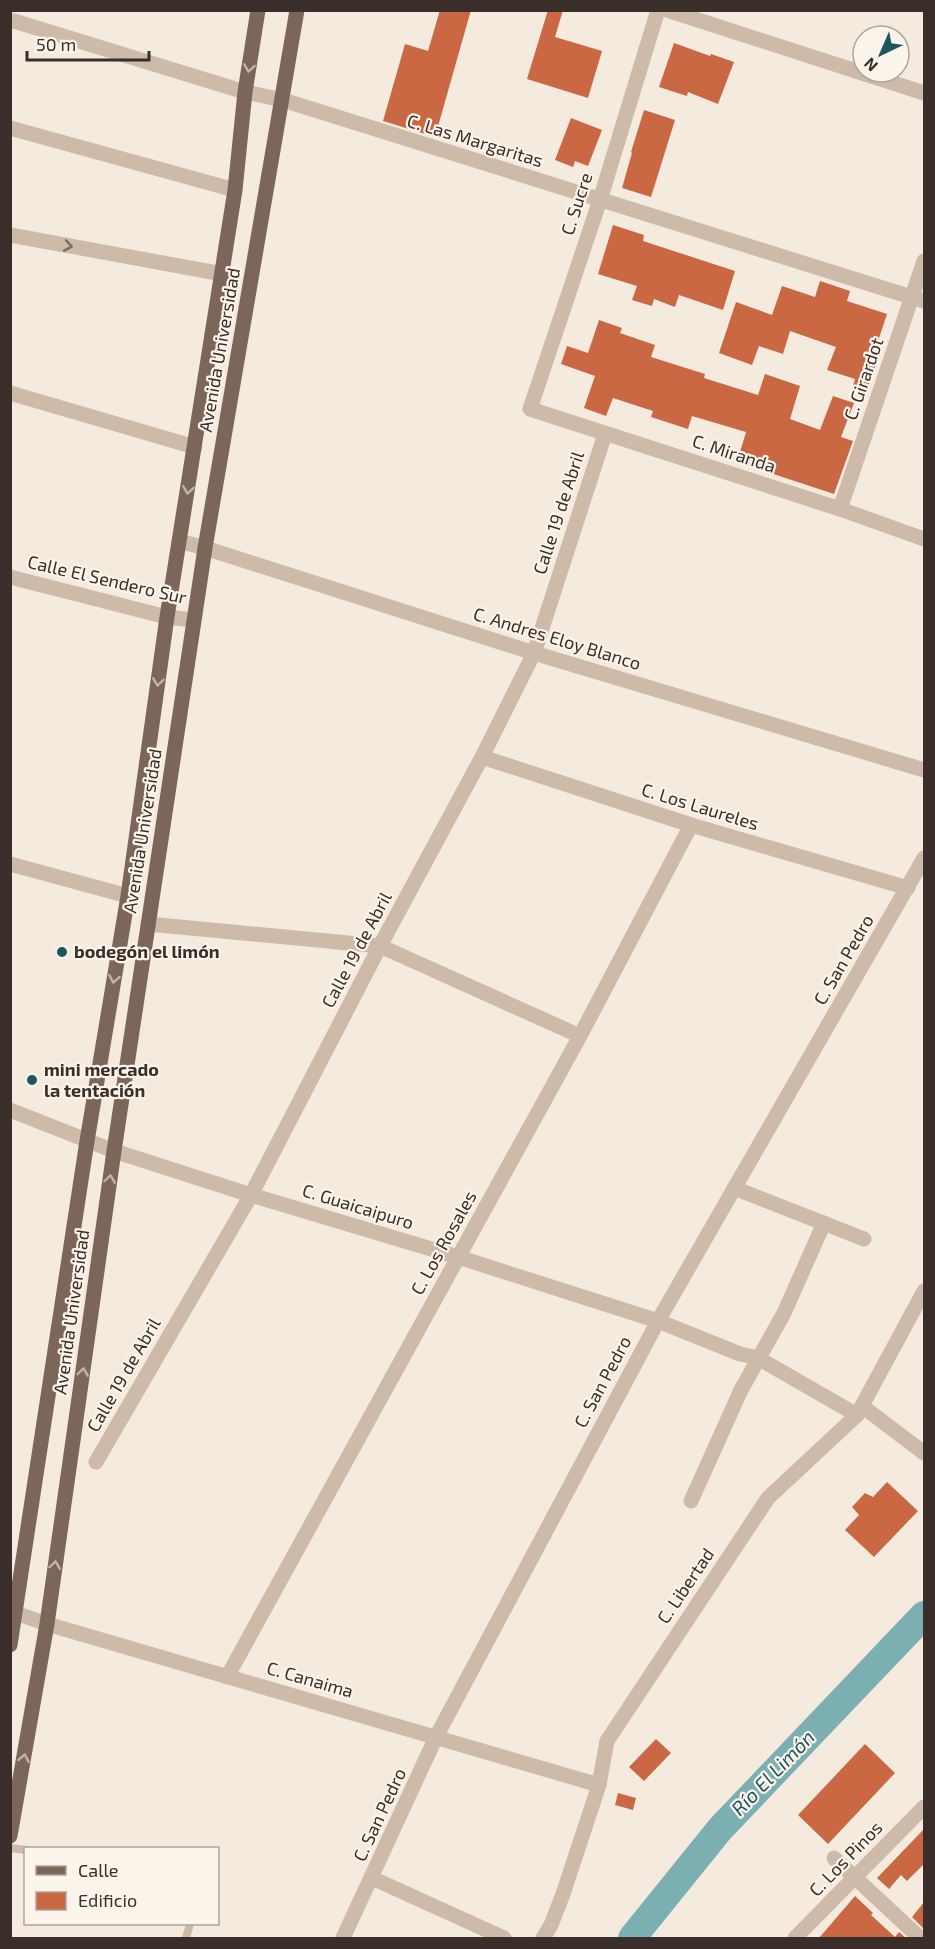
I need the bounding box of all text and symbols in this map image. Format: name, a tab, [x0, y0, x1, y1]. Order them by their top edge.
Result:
scale bar	[27, 24, 148, 62]
north arrow	[851, 24, 911, 84]
text: 50 m	[36, 33, 76, 55]
text: N	[859, 54, 881, 76]
one-way arrow	[243, 63, 256, 73]
street label: C. Las Margaritas	[405, 109, 546, 171]
street label: C. Sucre	[556, 170, 596, 238]
one-way arrow	[63, 239, 73, 252]
street label: Avenida Universidad	[194, 266, 244, 434]
street label: C. Girardot	[839, 334, 887, 423]
street label: C. Miranda	[690, 429, 779, 477]
street label: Calle 19 de Abril	[528, 448, 588, 577]
one-way arrow	[182, 485, 194, 494]
street label: Calle El Sendero Sur	[26, 550, 189, 608]
street label: C. Andres Eloy Blanco	[471, 602, 644, 674]
one-way arrow	[152, 678, 164, 687]
street label: Avenida Universidad	[118, 747, 166, 915]
street label: C. Los Laureles	[639, 778, 761, 834]
street label: Calle 19 de Abril	[316, 887, 396, 1011]
street label: C. San Pedro	[808, 910, 878, 1009]
place label: bodegón el limón	[74, 940, 220, 962]
marker: bodegón el limón	[55, 945, 69, 959]
one-way arrow	[109, 975, 121, 984]
place label: mini mercado la tentación	[44, 1058, 159, 1101]
marker: mini mercado la tentación	[25, 1073, 39, 1087]
one-way arrow	[104, 1175, 116, 1184]
street label: C. Guaicaipuro	[300, 1179, 417, 1233]
street label: C. Los Rosales	[406, 1187, 481, 1298]
street label: Avenida Universidad	[49, 1228, 93, 1396]
street label: Calle 19 de Abril	[82, 1313, 165, 1435]
street label: C. San Pedro	[569, 1332, 635, 1431]
one-way arrow	[76, 1368, 88, 1377]
street label: C. Libertad	[652, 1544, 718, 1627]
one-way arrow	[48, 1561, 60, 1570]
street label: C. Canaima	[264, 1656, 356, 1702]
water label: Río El Limón	[726, 1725, 819, 1820]
one-way arrow	[17, 1753, 30, 1763]
street label: C. San Pedro	[348, 1764, 410, 1865]
street label: C. Los Pinos	[804, 1816, 887, 1900]
legend	[24, 1847, 219, 1925]
text: Calle	[78, 1859, 119, 1881]
text: Edificio	[78, 1889, 137, 1911]

